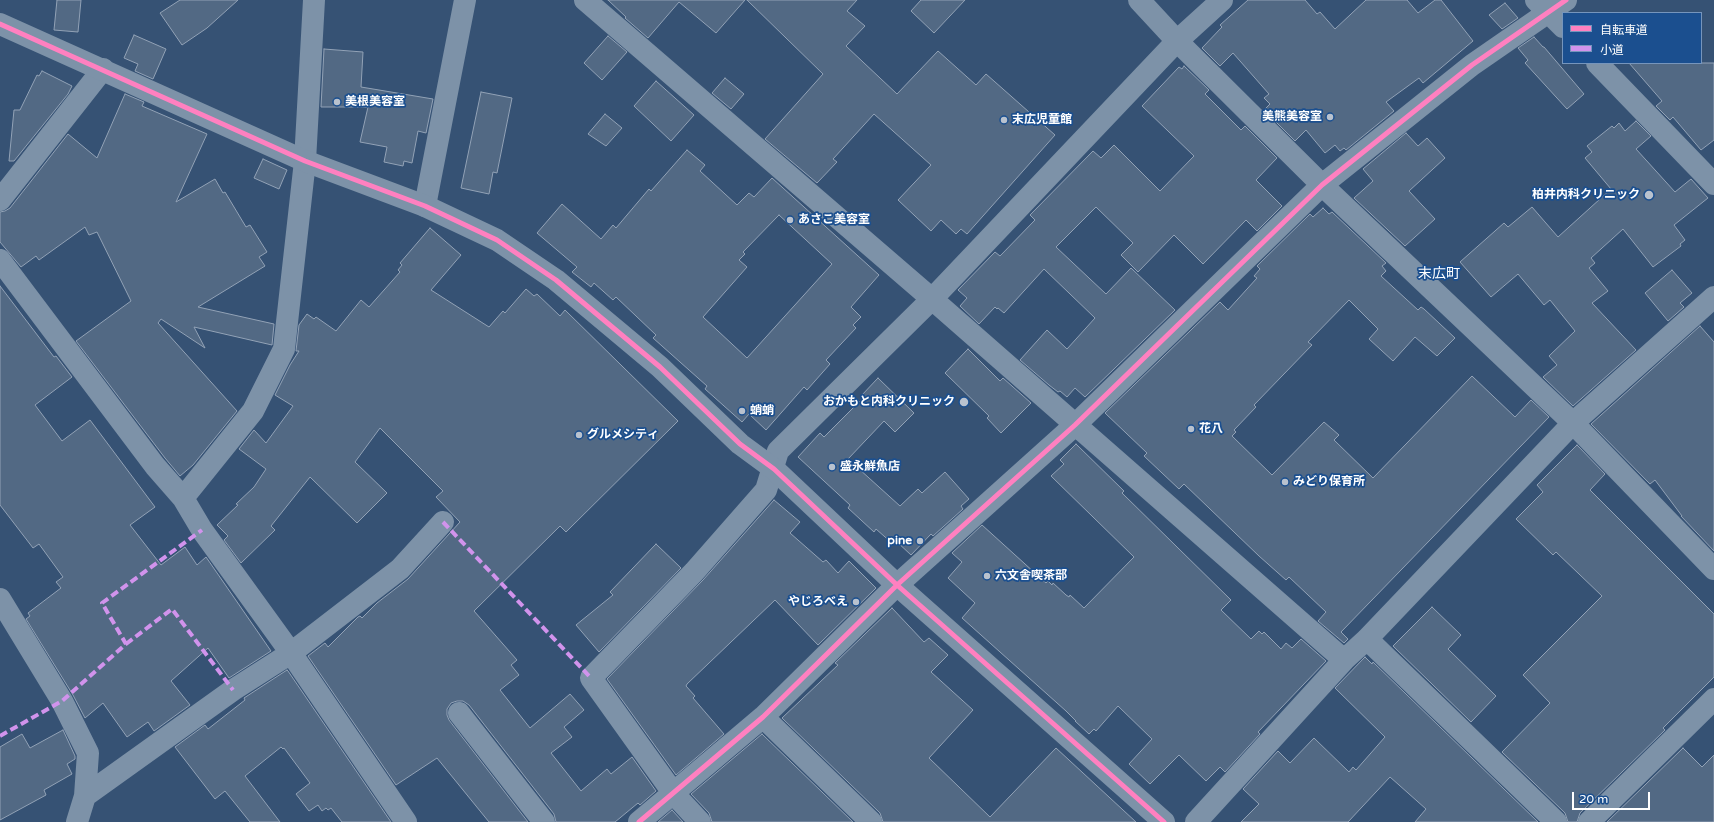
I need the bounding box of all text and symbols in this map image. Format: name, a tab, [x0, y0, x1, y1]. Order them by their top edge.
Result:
legend	[1562, 12, 1702, 64]
text: 自転車道	[1600, 23, 1648, 37]
text: 小道	[1600, 43, 1624, 57]
place label: 美根美容室	[345, 95, 405, 109]
marker: 美根美容室	[332, 97, 342, 107]
place label: 美熊美容室	[1262, 110, 1322, 124]
marker: 美熊美容室	[1325, 112, 1335, 122]
place label: 末広児童館	[1012, 113, 1072, 127]
marker: 末広児童館	[999, 115, 1009, 125]
place label: 柏井内科クリニック	[1532, 188, 1640, 202]
marker: 柏井内科クリニック	[1643, 189, 1655, 201]
place label: あさこ美容室	[798, 213, 870, 227]
marker: あさこ美容室	[785, 215, 795, 225]
district label: 末広町	[1418, 266, 1460, 282]
place label: おかもと内科クリニック	[823, 395, 955, 409]
marker: おかもと内科クリニック	[958, 396, 970, 408]
place label: 蛸蛸	[750, 404, 774, 418]
marker: 蛸蛸	[737, 406, 747, 416]
place label: 花八	[1199, 422, 1223, 436]
marker: 花八	[1186, 424, 1196, 434]
place label: グルメシティ	[587, 428, 659, 442]
marker: グルメシティ	[574, 430, 584, 440]
place label: 盛永鮮魚店	[840, 460, 900, 474]
marker: 盛永鮮魚店	[827, 462, 837, 472]
place label: みどり保育所	[1293, 475, 1365, 489]
marker: みどり保育所	[1280, 477, 1290, 487]
place label: pine	[887, 534, 912, 548]
marker: pine	[915, 536, 925, 546]
place label: 六文舎喫茶部	[995, 569, 1067, 583]
marker: 六文舎喫茶部	[982, 571, 992, 581]
place label: やじろべえ	[788, 595, 848, 609]
marker: やじろべえ	[851, 597, 861, 607]
scale bar	[1574, 784, 1652, 810]
text: 20 m	[1579, 792, 1608, 806]

